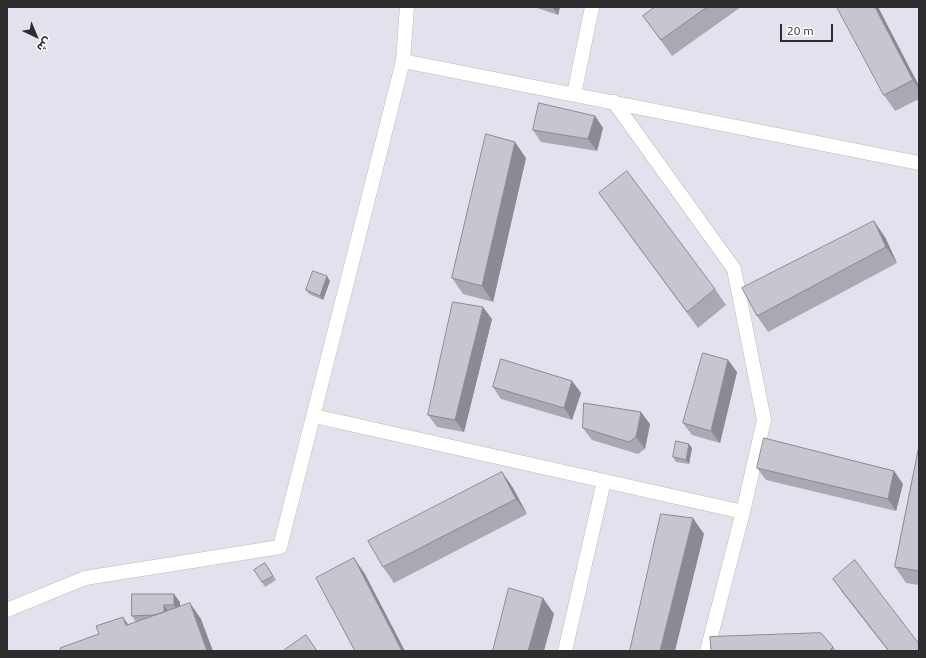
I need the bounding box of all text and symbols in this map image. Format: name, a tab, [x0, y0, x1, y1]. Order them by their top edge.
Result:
north arrow	[16, 16, 56, 56]
scale bar	[782, 16, 835, 42]
text: 20 m	[787, 24, 814, 37]
text: ش	[35, 35, 54, 54]

